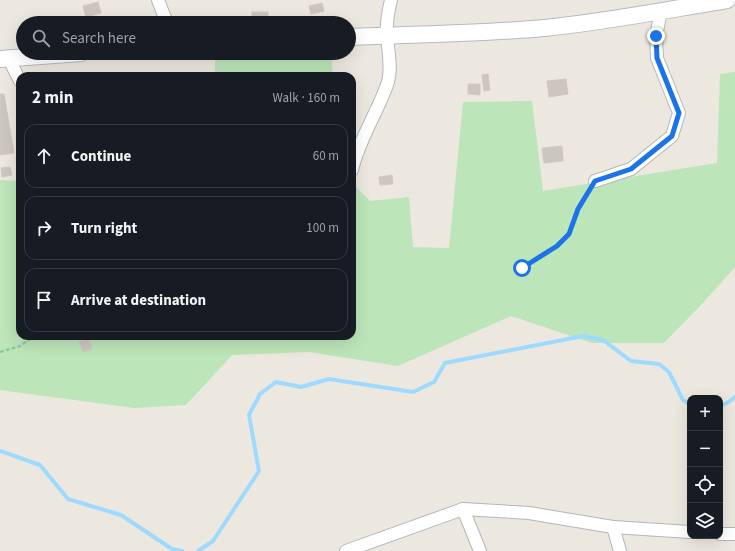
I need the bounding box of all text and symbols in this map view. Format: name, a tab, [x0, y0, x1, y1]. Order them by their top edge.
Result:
search box	[16, 16, 356, 60]
icon: search	[30, 27, 52, 49]
route end	[647, 27, 665, 45]
text: Search here	[62, 28, 136, 49]
text: 2 min	[32, 86, 73, 110]
text: Walk · 160 m	[272, 89, 340, 107]
icon: ahead	[33, 145, 55, 167]
text: Continue	[71, 146, 131, 167]
text: 60 m	[313, 147, 339, 165]
icon: right	[33, 217, 55, 239]
text: Turn right	[71, 218, 137, 239]
text: 100 m	[306, 219, 339, 237]
route start	[513, 259, 531, 277]
icon: arrive	[33, 289, 55, 311]
text: Arrive at destination	[71, 290, 206, 311]
map controls	[687, 395, 723, 539]
button: +	[687, 395, 723, 431]
button: −	[687, 431, 723, 467]
button: locate	[687, 467, 723, 503]
button: layers	[687, 503, 723, 539]

